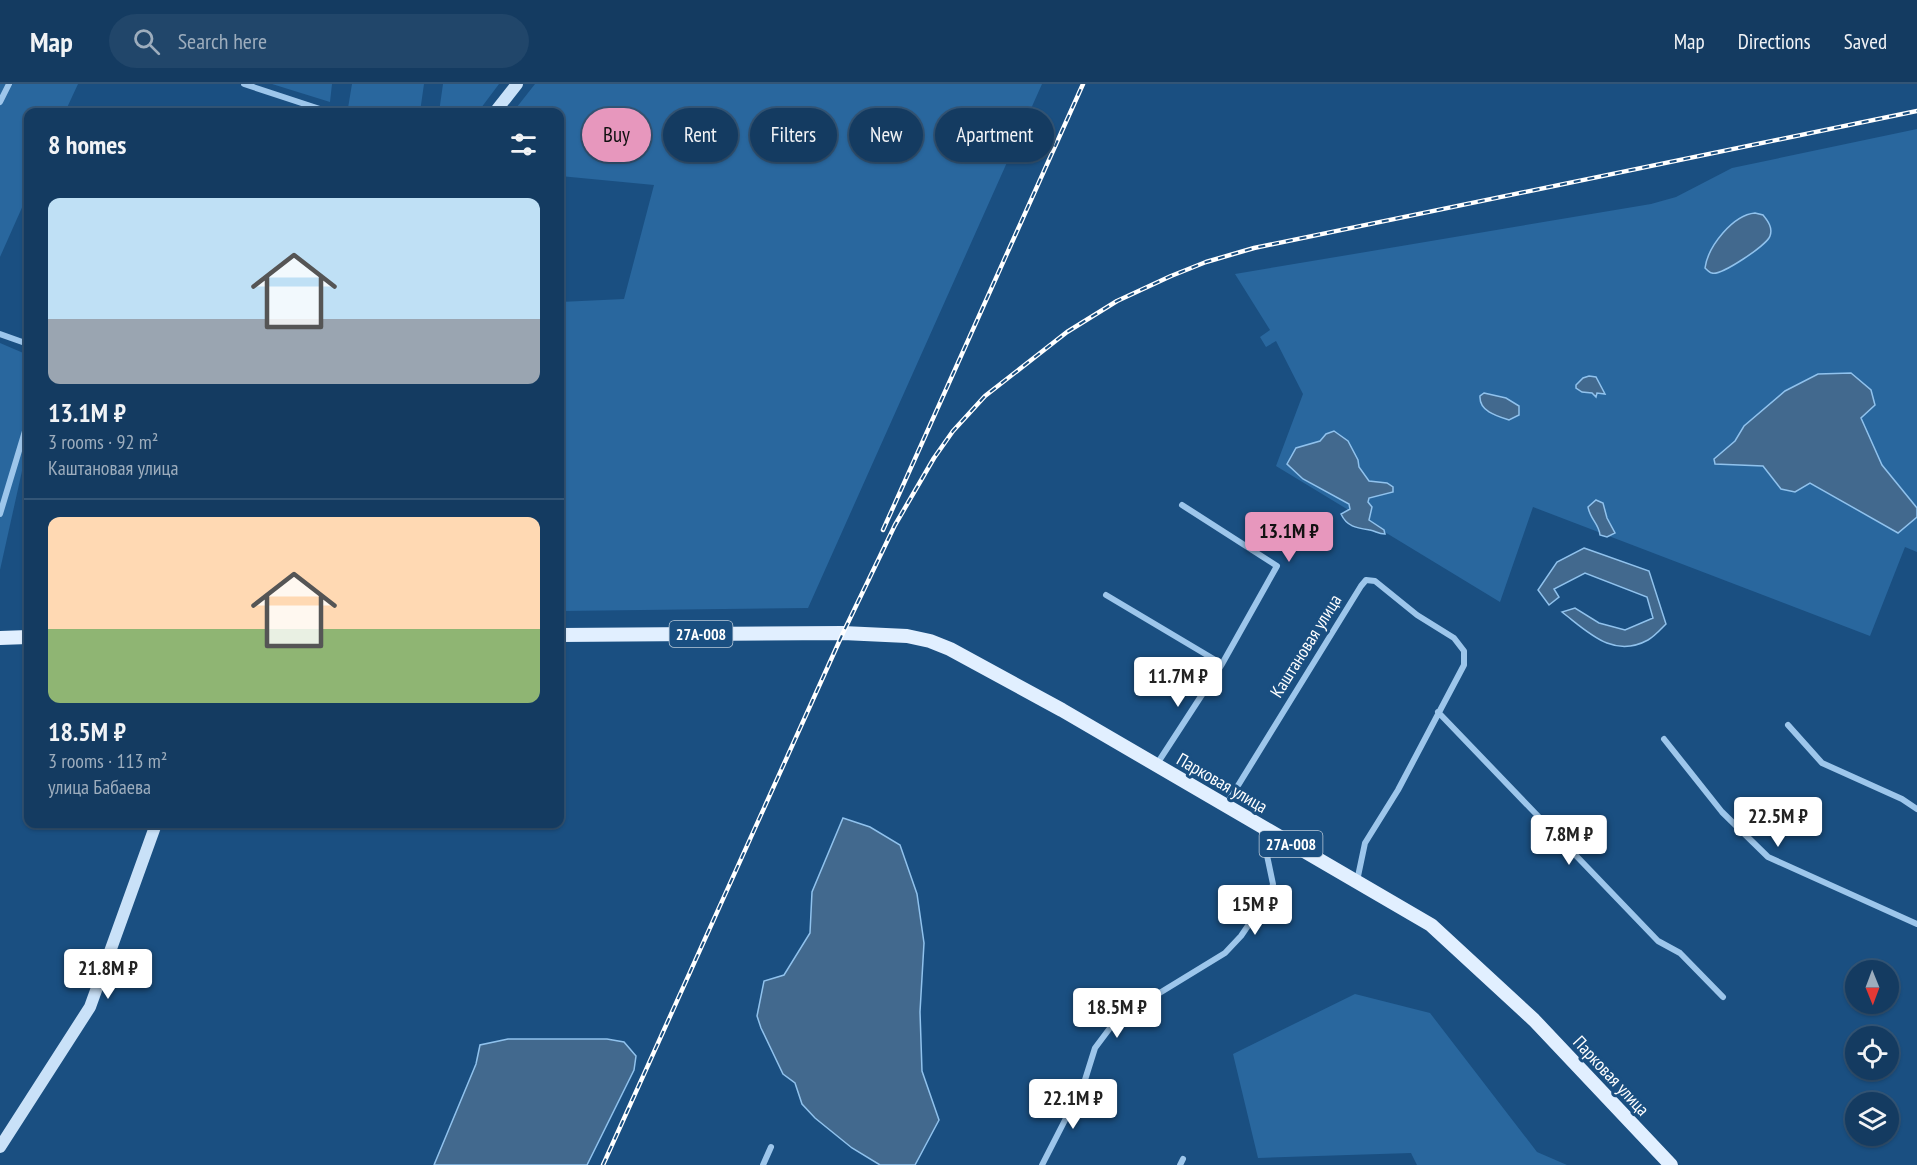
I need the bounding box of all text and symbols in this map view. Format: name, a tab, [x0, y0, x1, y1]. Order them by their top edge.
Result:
search box	[109, 14, 529, 68]
text: Map	[30, 23, 73, 60]
icon: search	[130, 25, 163, 58]
text: Search here	[178, 27, 267, 55]
text: Map	[1674, 28, 1705, 55]
text: Directions	[1738, 28, 1811, 55]
text: Saved	[1844, 28, 1887, 55]
chip: Buy	[582, 108, 651, 162]
chip: Rent	[663, 108, 738, 162]
chip: Filters	[750, 108, 837, 162]
chip: New	[849, 108, 923, 162]
chip: Apartment	[935, 108, 1054, 162]
text: 8 homes	[48, 128, 126, 161]
icon: filters	[507, 128, 540, 161]
icon: home	[240, 237, 348, 345]
text: 13.1M ₽	[48, 396, 126, 429]
text: 3 rooms · 92 m²	[48, 429, 158, 455]
text: Каштановая улица	[48, 455, 178, 481]
pin: 13.1M ₽	[1234, 512, 1344, 563]
text: 13.1M ₽	[1259, 518, 1319, 544]
icon: home	[240, 556, 348, 664]
street label: Каштановая улица	[1265, 590, 1346, 702]
road number: 27А-008	[670, 621, 732, 647]
pin: 11.7M ₽	[1123, 657, 1233, 708]
text: 11.7M ₽	[1148, 663, 1208, 689]
text: 18.5M ₽	[48, 715, 126, 748]
street label: Парковая улица	[1173, 747, 1272, 818]
text: 3 rooms · 113 m²	[48, 748, 167, 774]
text: улица Бабаева	[48, 774, 151, 800]
pin: 22.5M ₽	[1723, 797, 1833, 848]
text: 22.5M ₽	[1748, 803, 1808, 829]
pin: 7.8M ₽	[1520, 815, 1618, 866]
text: 7.8M ₽	[1545, 821, 1593, 847]
road number: 27А-008	[1260, 831, 1322, 857]
pin: 15M ₽	[1213, 885, 1297, 936]
text: 15M ₽	[1232, 891, 1278, 917]
pin: 21.8M ₽	[53, 949, 163, 1000]
text: 21.8M ₽	[78, 955, 138, 981]
north arrow	[1845, 960, 1899, 1014]
map controls	[1845, 960, 1899, 1146]
pin: 18.5M ₽	[1062, 988, 1172, 1039]
text: 18.5M ₽	[1087, 994, 1147, 1020]
button: locate	[1845, 1026, 1899, 1080]
street label: Парковая улица	[1568, 1031, 1654, 1120]
pin: 22.1M ₽	[1018, 1079, 1128, 1130]
text: 22.1M ₽	[1043, 1085, 1103, 1111]
button: layers	[1845, 1092, 1899, 1146]

